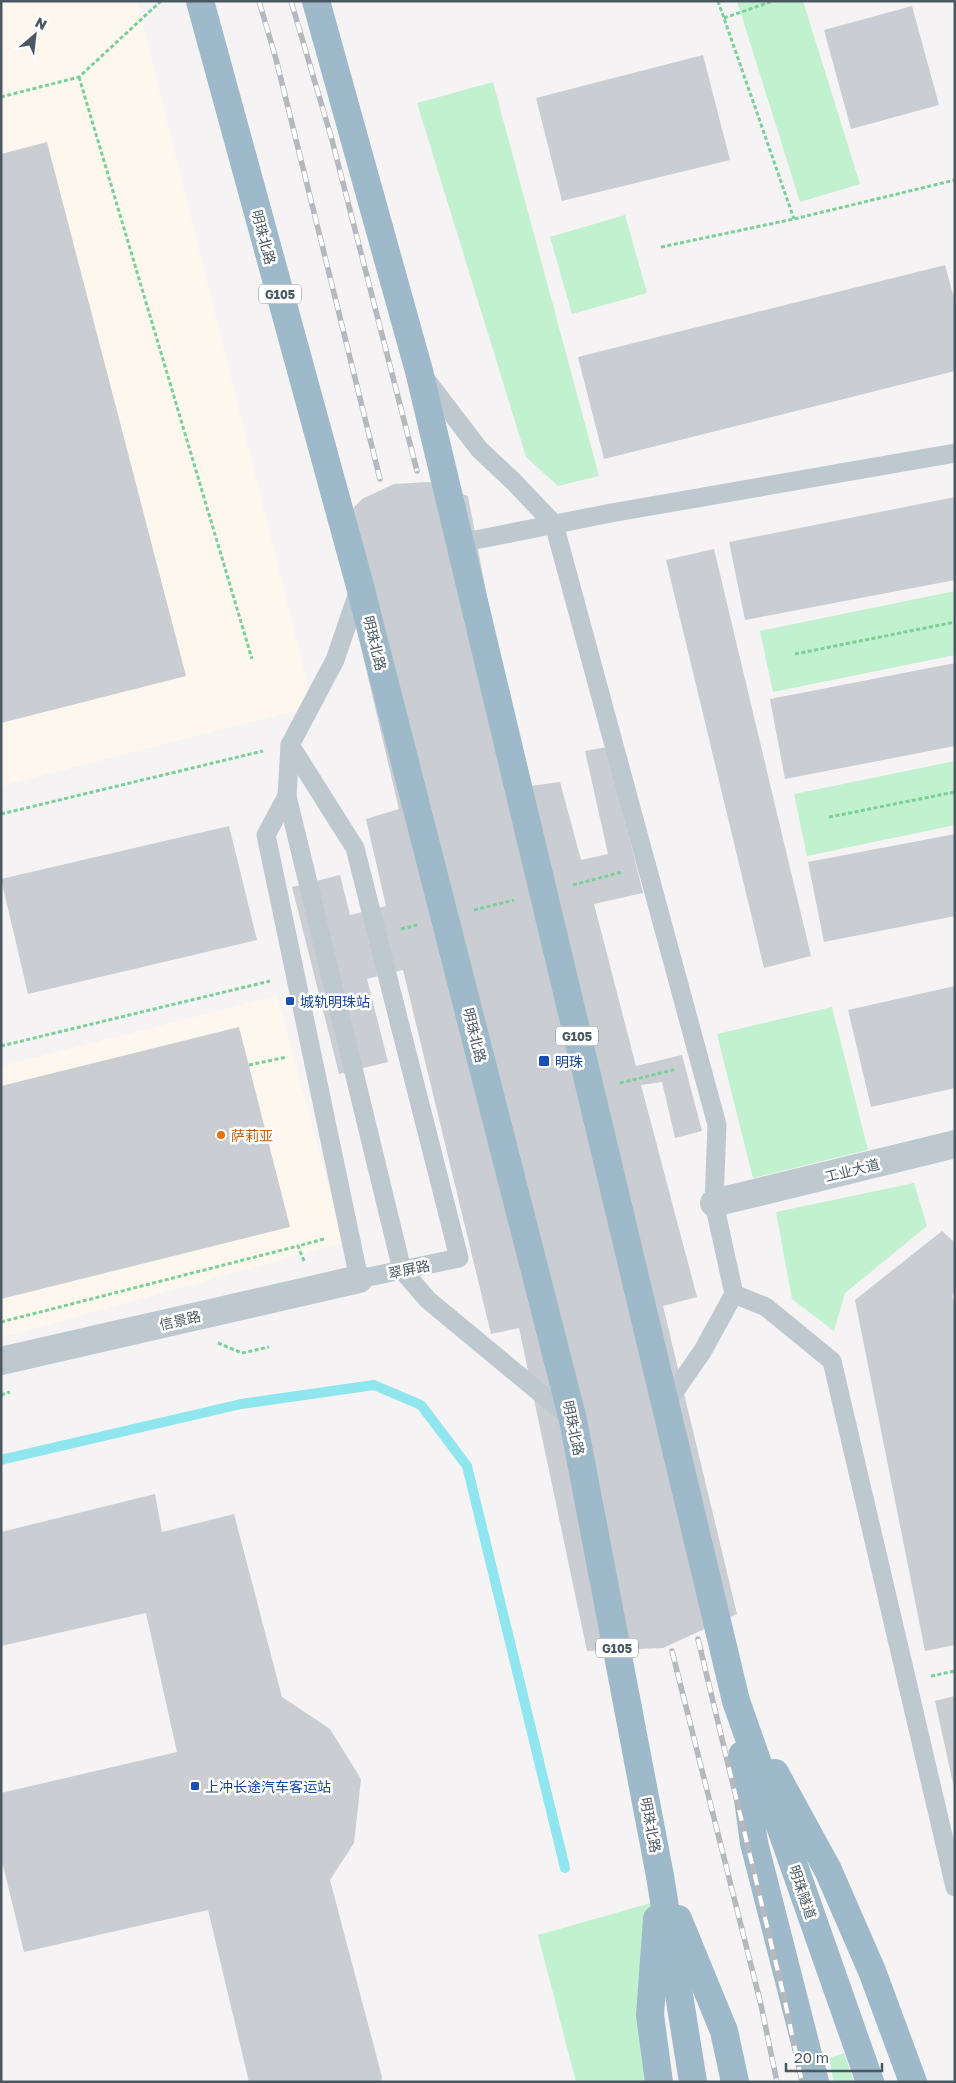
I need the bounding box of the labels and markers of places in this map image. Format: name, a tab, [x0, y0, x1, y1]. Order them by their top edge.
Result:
place label: 城轨明珠站	[300, 993, 370, 1010]
marker: 城轨明珠站	[284, 995, 296, 1007]
place label: 明珠	[555, 1053, 583, 1070]
marker: 明珠	[537, 1054, 551, 1068]
place label: 萨莉亚	[231, 1127, 273, 1144]
marker: 萨莉亚	[215, 1129, 227, 1141]
place label: 上冲长途汽车客运站	[205, 1778, 331, 1795]
marker: 上冲长途汽车客运站	[189, 1780, 201, 1792]

